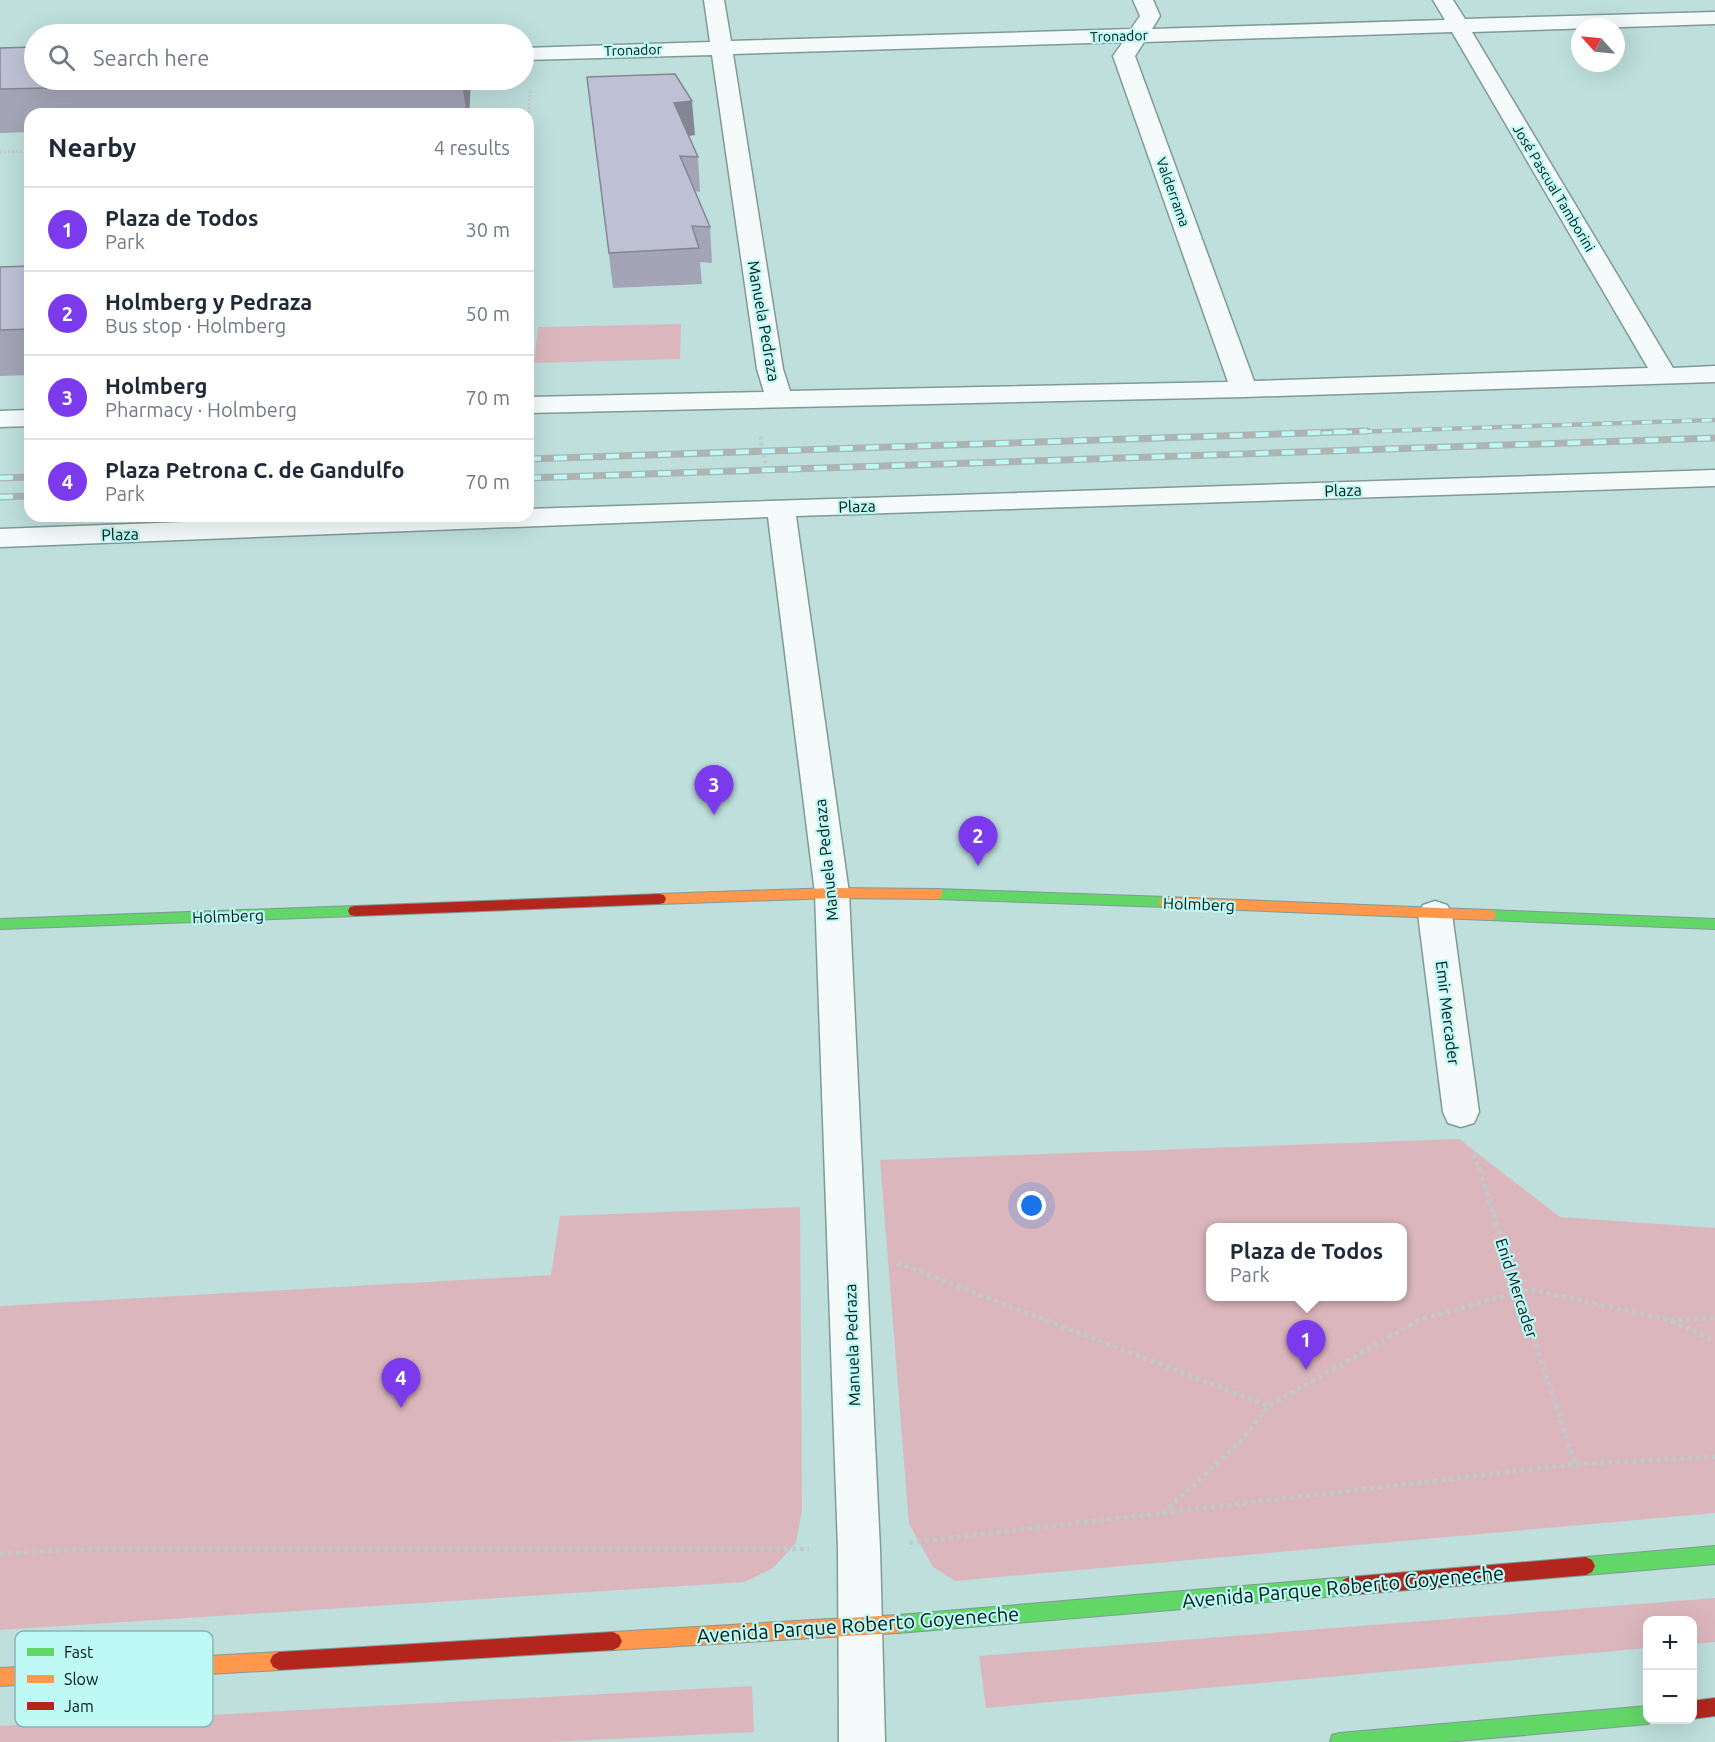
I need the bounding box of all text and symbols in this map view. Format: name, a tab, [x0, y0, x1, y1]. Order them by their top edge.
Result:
north arrow	[1571, 18, 1625, 72]
search box	[24, 24, 534, 90]
street label: Tronador	[1090, 27, 1149, 45]
icon: search	[45, 41, 78, 74]
street label: Tronador	[604, 41, 663, 59]
text: Search here	[93, 45, 209, 70]
street label: José Pascual Tamborini	[1510, 122, 1598, 254]
text: Nearby	[48, 133, 136, 162]
text: 4 results	[434, 136, 510, 159]
street label: Valderrama	[1153, 155, 1193, 229]
text: Plaza de Todos	[105, 205, 258, 230]
text: 1	[62, 218, 73, 241]
text: 30 m	[466, 218, 510, 241]
text: Park	[105, 230, 145, 253]
street label: Manuela Pedraza	[744, 259, 784, 383]
text: Holmberg y Pedraza	[105, 289, 312, 314]
text: 2	[62, 302, 73, 325]
text: 50 m	[466, 302, 510, 325]
text: Bus stop · Holmberg	[105, 314, 286, 337]
text: Holmberg	[105, 373, 208, 398]
text: 3	[62, 386, 73, 409]
text: 70 m	[466, 386, 510, 409]
text: Pharmacy · Holmberg	[105, 398, 297, 421]
text: Plaza Petrona C. de Gandulfo	[105, 457, 405, 482]
text: 4	[62, 470, 73, 493]
text: 70 m	[466, 470, 510, 493]
street label: Plaza	[1324, 480, 1362, 500]
text: Park	[105, 482, 145, 505]
street label: Plaza	[838, 496, 876, 516]
street label: Plaza	[101, 524, 139, 544]
pin: 3	[694, 766, 734, 815]
street label: Manuela Pedraza	[811, 798, 841, 922]
pin: 2	[958, 816, 998, 866]
street label: Holmberg	[1163, 894, 1235, 914]
street label: Holmberg	[192, 906, 264, 926]
street label: Emir Mercader	[1433, 960, 1463, 1066]
your location	[1017, 1191, 1046, 1220]
popup	[1206, 1223, 1407, 1301]
street label: Enid Mercader	[1492, 1236, 1542, 1340]
text: Plaza de Todos	[1230, 1238, 1383, 1263]
text: Park	[1230, 1263, 1270, 1286]
street label: Manuela Pedraza	[841, 1283, 863, 1407]
pin: 1	[1286, 1320, 1326, 1370]
pin: 4	[382, 1358, 420, 1408]
street label: Avenida Parque Roberto Goyeneche	[1181, 1561, 1505, 1612]
street label: Avenida Parque Roberto Goyeneche	[696, 1602, 1020, 1647]
map controls	[1643, 1616, 1697, 1724]
button: +	[1643, 1616, 1697, 1670]
legend	[15, 1631, 213, 1727]
text: Fast	[64, 1643, 94, 1661]
text: Slow	[64, 1670, 99, 1688]
button: −	[1643, 1670, 1697, 1724]
text: Jam	[64, 1697, 94, 1715]

